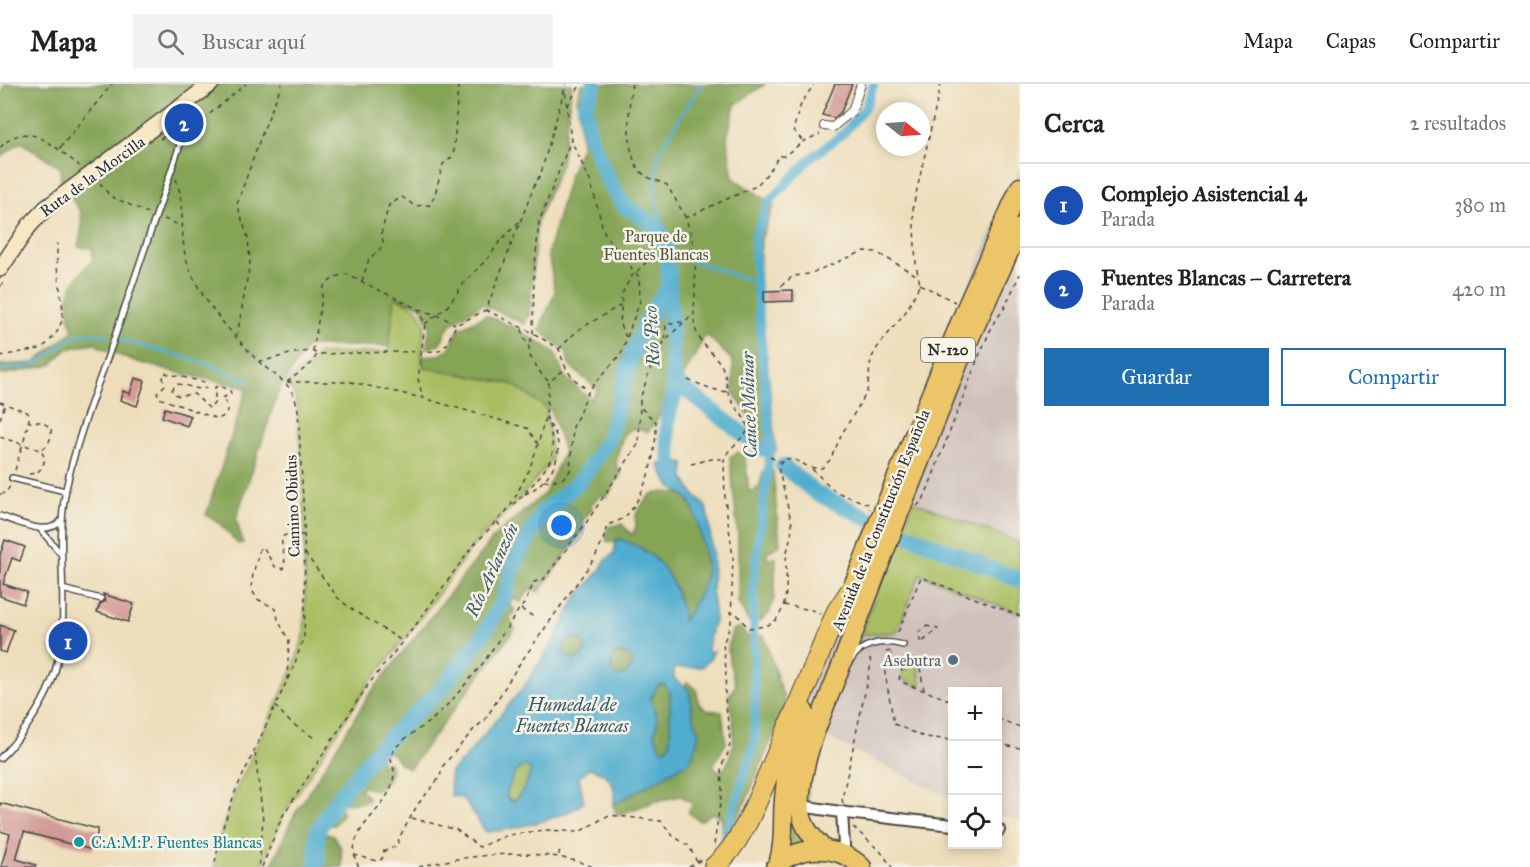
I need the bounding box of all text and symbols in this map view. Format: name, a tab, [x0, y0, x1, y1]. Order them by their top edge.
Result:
search box	[133, 14, 553, 68]
text: Mapa	[30, 24, 97, 59]
icon: search	[154, 25, 187, 58]
text: Buscar aquí	[202, 28, 305, 55]
text: Mapa	[1243, 28, 1293, 54]
text: Capas	[1326, 28, 1376, 54]
text: Compartir	[1409, 28, 1500, 54]
pin: 2	[164, 100, 204, 146]
north arrow	[876, 102, 930, 156]
text: Cerca	[1044, 107, 1104, 139]
text: 2 resultados	[1410, 111, 1506, 135]
street label: Ruta de la Morcilla	[36, 132, 149, 221]
text: Complejo Asistencial 4	[1101, 180, 1306, 207]
text: 1	[1060, 193, 1067, 217]
text: 380 m	[1455, 193, 1506, 217]
text: Parada	[1101, 207, 1155, 231]
park label: Parque de Fuentes Blancas	[603, 227, 709, 264]
text: Fuentes Blancas – Carretera	[1101, 264, 1351, 291]
text: 2	[1059, 277, 1068, 301]
text: 420 m	[1452, 277, 1506, 301]
text: Parada	[1101, 291, 1155, 315]
water label: Río Pico	[639, 305, 665, 368]
road number: N-120	[921, 338, 975, 362]
button: Guardar	[1044, 348, 1269, 406]
button: Compartir	[1281, 348, 1506, 406]
water label: Cauce Molinar	[736, 350, 762, 459]
street label: Avenida de la Constitución Española	[827, 406, 934, 635]
street label: Camino Obidus	[281, 454, 304, 558]
your location	[547, 511, 576, 540]
water label: Río Arlanzón	[460, 519, 523, 621]
pin: 1	[48, 618, 88, 664]
place label: Asebutra	[882, 651, 941, 670]
marker: Asebutra	[946, 653, 960, 667]
map controls	[948, 687, 1002, 849]
button: +	[948, 687, 1002, 741]
water label: Humedal de Fuentes Blancas	[514, 694, 629, 737]
button: −	[948, 741, 1002, 795]
button: locate	[948, 795, 1002, 849]
place label: C:A:M:P. Fuentes Blancas	[91, 833, 262, 852]
marker: C:A:M:P. Fuentes Blancas	[72, 835, 86, 849]

